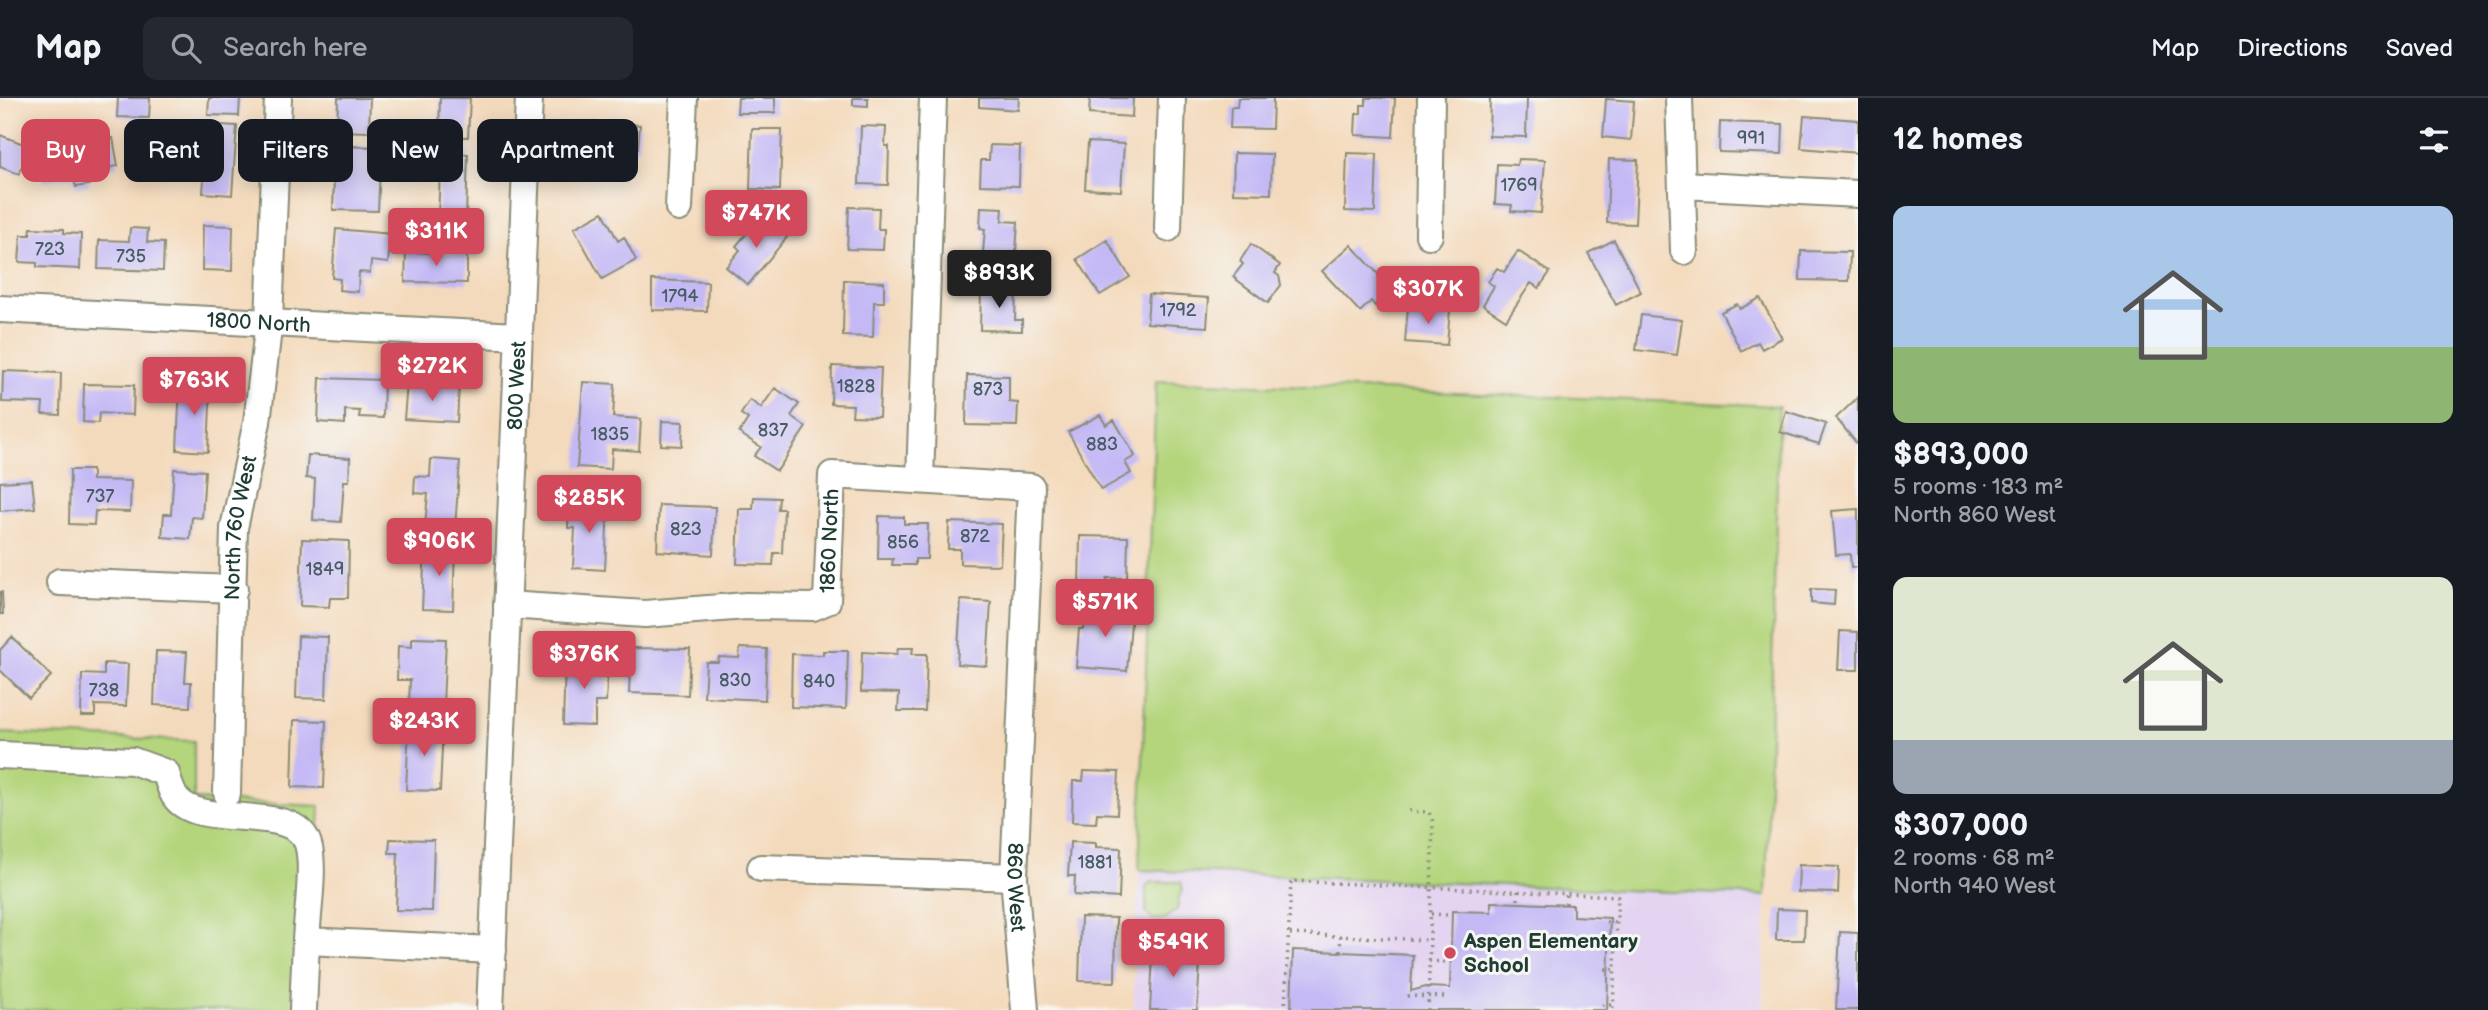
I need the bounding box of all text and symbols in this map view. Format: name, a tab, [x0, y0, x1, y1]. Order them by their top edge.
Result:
search box	[143, 17, 633, 80]
text: Map	[35, 28, 101, 68]
icon: search	[167, 29, 205, 67]
text: Search here	[223, 33, 367, 64]
text: Map	[2151, 34, 2199, 63]
text: Directions	[2237, 34, 2348, 63]
text: Saved	[2386, 34, 2453, 63]
chip: Buy	[21, 119, 110, 182]
chip: Rent	[124, 119, 224, 182]
chip: Filters	[238, 119, 353, 182]
chip: New	[367, 119, 463, 182]
chip: Apartment	[477, 119, 638, 182]
icon: filters	[2415, 121, 2453, 159]
text: 12 homes	[1893, 122, 2023, 158]
house number: 991	[1737, 128, 1765, 149]
house number: 1769	[1500, 175, 1538, 196]
pin: $747K	[707, 190, 805, 250]
text: $747K	[721, 199, 791, 227]
pin: $311K	[387, 208, 485, 268]
text: $311K	[404, 217, 468, 245]
house number: 723	[35, 239, 65, 260]
house number: 735	[116, 246, 146, 267]
pin: $893K	[950, 250, 1048, 310]
icon: home	[2110, 252, 2236, 378]
text: $893K	[963, 259, 1035, 287]
pin: $307K	[1379, 266, 1477, 326]
text: $307K	[1392, 275, 1464, 303]
house number: 1794	[661, 286, 699, 307]
house number: 1792	[1160, 300, 1197, 321]
street label: 1800 North	[206, 307, 311, 338]
street label: 800 West	[502, 340, 531, 431]
pin: $272K	[383, 344, 481, 403]
text: $272K	[397, 352, 467, 380]
pin: $763K	[145, 358, 243, 417]
text: $763K	[159, 366, 229, 394]
house number: 1828	[837, 376, 875, 397]
house number: 873	[973, 379, 1003, 400]
house number: 837	[758, 420, 788, 441]
house number: 1835	[591, 424, 629, 445]
house number: 883	[1086, 434, 1118, 455]
text: $893,000	[1893, 437, 2029, 473]
street label: North 760 West	[220, 452, 262, 601]
text: 5 rooms · 183 m²	[1893, 473, 2063, 501]
pin: $285K	[540, 476, 638, 535]
text: $285K	[553, 484, 625, 512]
house number: 737	[86, 486, 115, 507]
street label: 1860 North	[815, 488, 844, 594]
text: North 860 West	[1893, 501, 2056, 529]
pin: $906K	[390, 518, 488, 578]
house number: 823	[670, 519, 702, 540]
house number: 872	[960, 526, 990, 547]
text: $906K	[403, 527, 475, 555]
house number: 856	[887, 532, 919, 553]
house number: 1849	[306, 559, 344, 580]
pin: $571K	[1056, 580, 1154, 639]
text: $571K	[1072, 588, 1138, 616]
icon: home	[2110, 623, 2236, 749]
pin: $376K	[535, 632, 633, 691]
text: $376K	[549, 640, 619, 668]
house number: 830	[719, 670, 751, 691]
house number: 840	[803, 671, 835, 692]
house number: 738	[89, 680, 119, 701]
pin: $243K	[375, 698, 473, 758]
text: $243K	[389, 707, 459, 735]
text: $307,000	[1893, 808, 2028, 844]
street label: 860 West	[1001, 842, 1031, 933]
text: 2 rooms · 68 m²	[1893, 844, 2055, 872]
house number: 1881	[1078, 852, 1112, 873]
text: North 940 West	[1893, 872, 2056, 900]
pin: $549K	[1124, 920, 1222, 979]
text: $549K	[1137, 928, 1209, 956]
place label: Aspen Elementary School	[1463, 929, 1638, 978]
marker: Aspen Elementary School	[1442, 945, 1458, 961]

